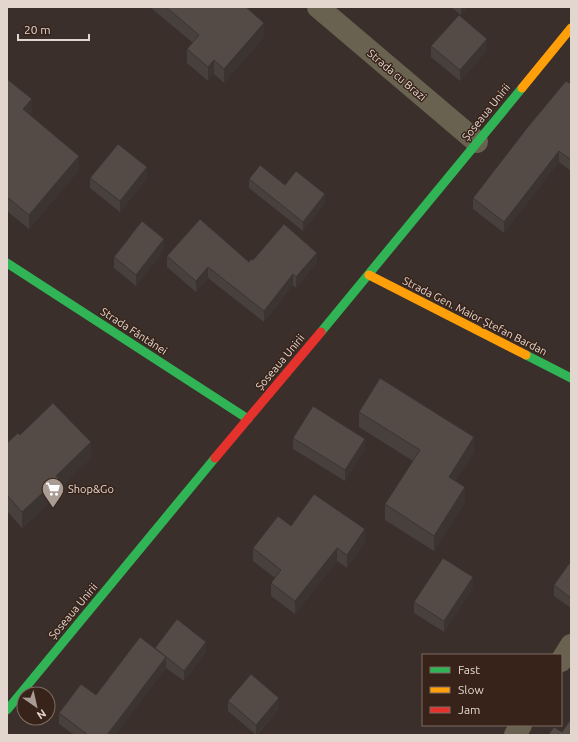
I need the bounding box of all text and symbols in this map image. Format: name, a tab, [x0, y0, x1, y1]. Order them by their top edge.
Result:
scale bar	[18, 16, 89, 42]
text: 20 m	[24, 23, 51, 36]
street label: Strada cu Brazi	[365, 47, 429, 103]
street label: Șoseaua Unirii	[460, 81, 512, 143]
street label: Strada Gen. Maior Ștefan Bardan	[401, 274, 549, 358]
street label: Strada Fântânei	[99, 305, 169, 357]
street label: Șoseaua Unirii	[253, 332, 307, 392]
supermarket icon: Shop&Go	[40, 476, 66, 509]
place label: Shop&Go	[68, 483, 114, 495]
street label: Șoseaua Unirii	[46, 581, 100, 641]
legend	[422, 654, 562, 726]
text: Fast	[458, 663, 480, 676]
text: Slow	[458, 683, 484, 696]
north arrow	[16, 686, 56, 726]
text: Jam	[458, 703, 480, 716]
text: N	[35, 707, 48, 722]

